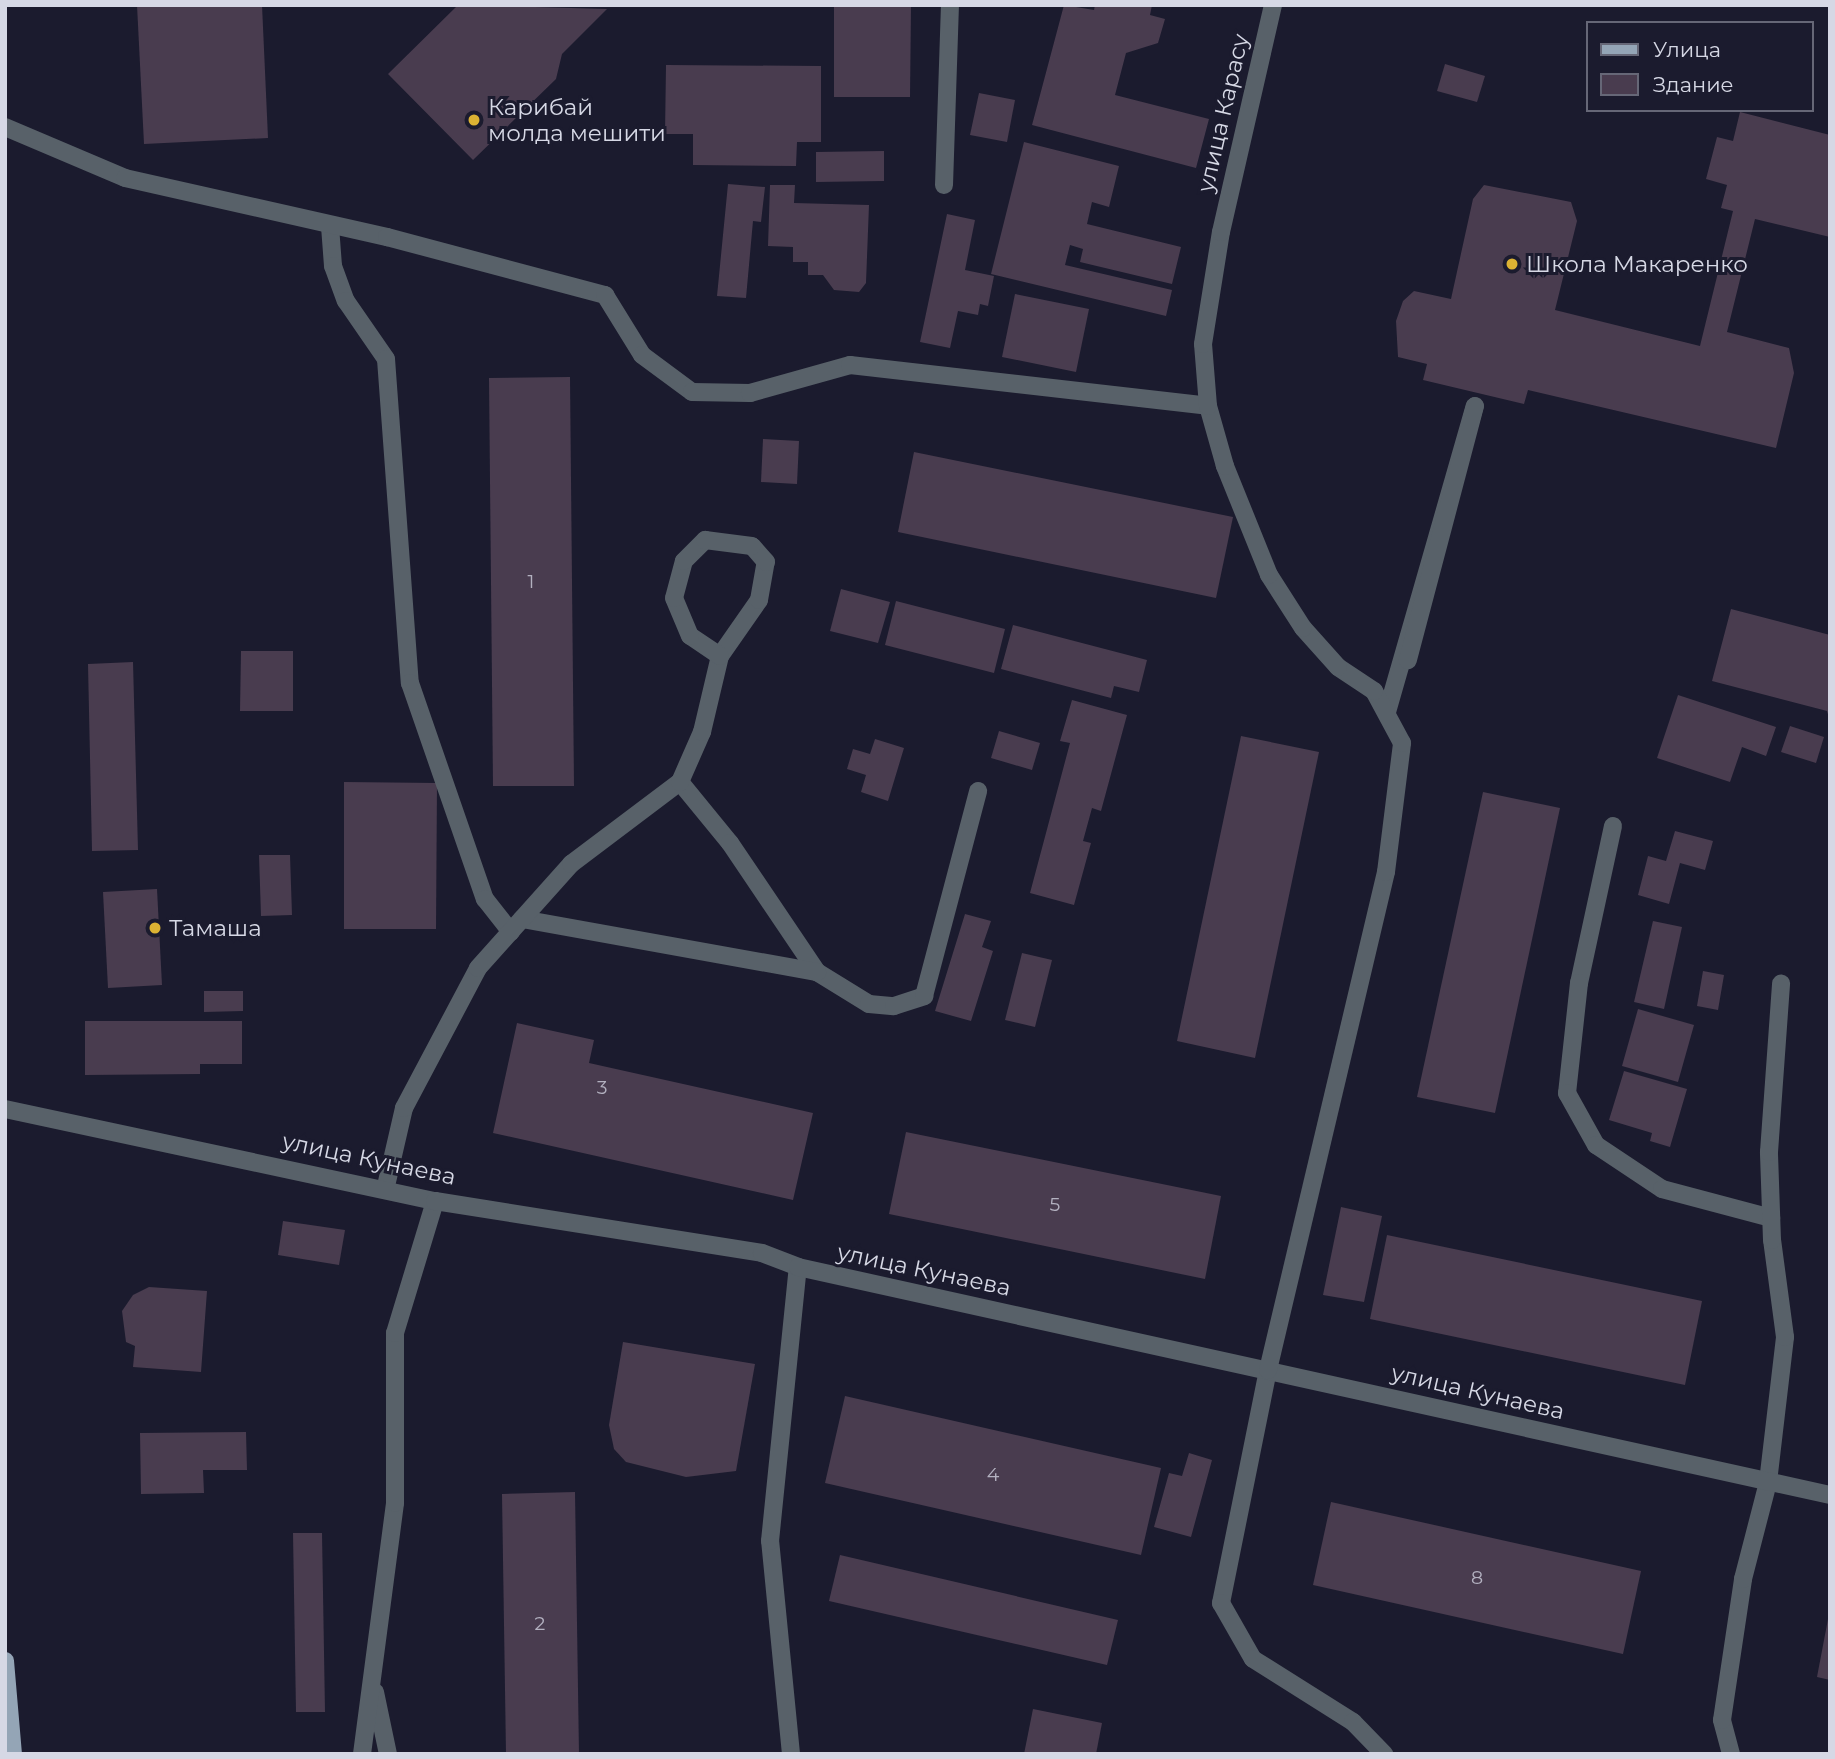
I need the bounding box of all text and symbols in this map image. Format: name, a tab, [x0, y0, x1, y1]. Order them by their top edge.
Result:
legend	[1587, 21, 1814, 112]
street label: улица Карасу	[1191, 31, 1255, 195]
text: Улица	[1653, 37, 1721, 62]
text: Здание	[1653, 72, 1734, 97]
place label: Карибай молда мешити	[488, 93, 666, 147]
marker: Карибай молда мешити	[466, 112, 482, 128]
place label: Школа Макаренко	[1526, 250, 1748, 278]
marker: Школа Макаренко	[1504, 256, 1520, 272]
house number: 1	[528, 571, 534, 593]
place label: Тамаша	[169, 914, 262, 942]
marker: Тамаша	[147, 920, 163, 936]
house number: 3	[597, 1077, 607, 1099]
street label: улица Кунаева	[280, 1127, 458, 1191]
house number: 5	[1050, 1194, 1060, 1216]
street label: улица Кунаева	[835, 1238, 1013, 1302]
street label: улица Кунаева	[1389, 1359, 1567, 1425]
house number: 4	[987, 1464, 999, 1486]
house number: 8	[1471, 1567, 1483, 1589]
house number: 2	[535, 1613, 545, 1635]

